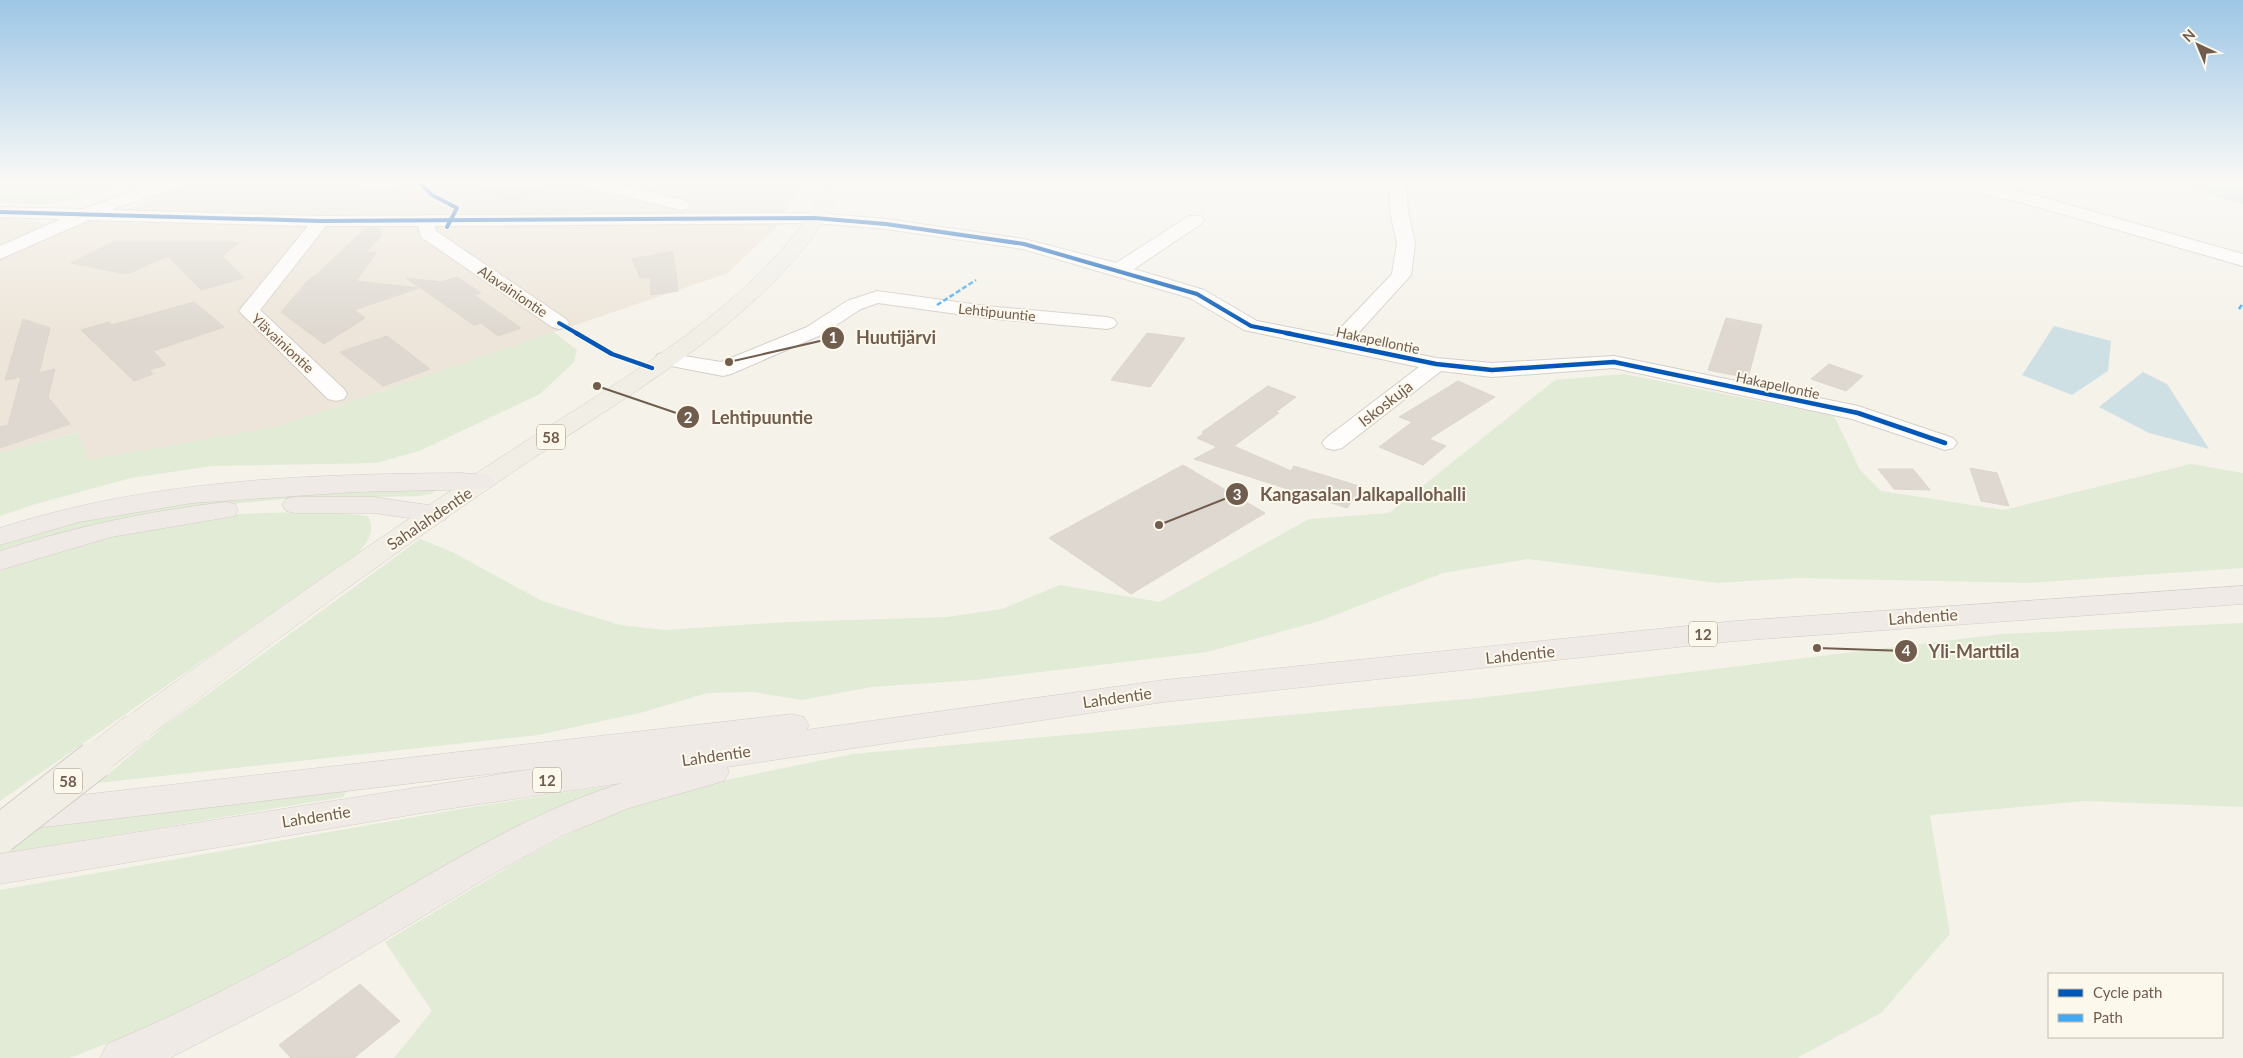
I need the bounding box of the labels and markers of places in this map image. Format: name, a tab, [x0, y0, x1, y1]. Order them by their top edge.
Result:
callout: Huutijärvi	[821, 322, 946, 355]
callout: Lehtipuuntie	[676, 401, 823, 434]
callout: Kangasalan Jalkapallohalli	[1224, 478, 1476, 511]
callout: Yli-Marttila	[1894, 635, 2030, 668]

